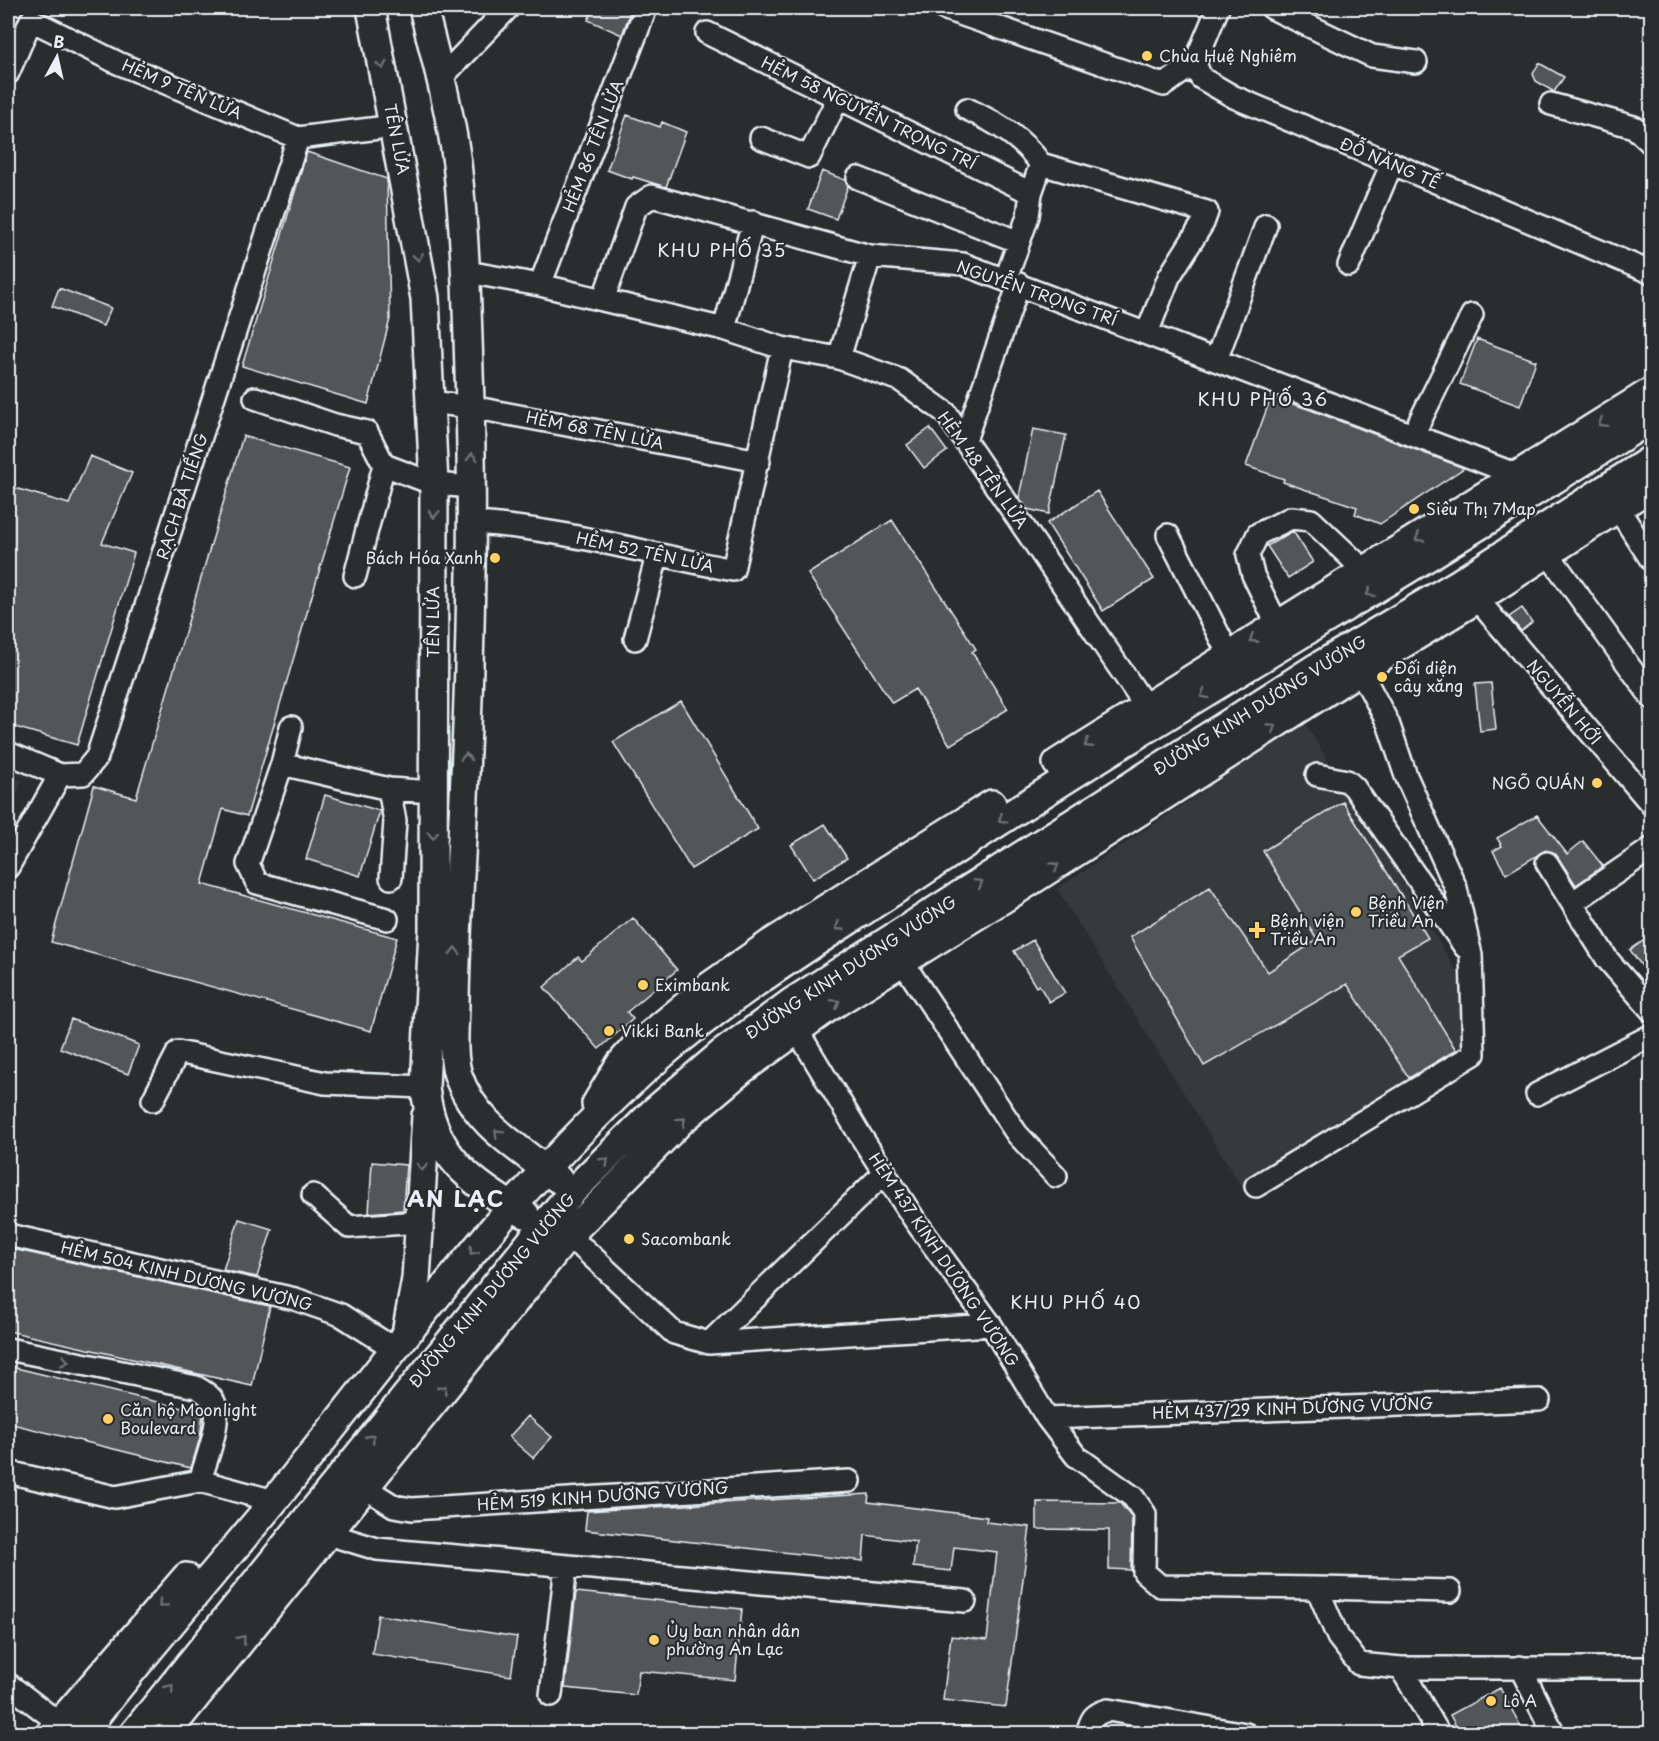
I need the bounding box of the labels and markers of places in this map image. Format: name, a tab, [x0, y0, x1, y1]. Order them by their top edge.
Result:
place label: Chùa Huệ Nghiêm	[1159, 43, 1297, 67]
marker: Chùa Huệ Nghiêm	[1140, 49, 1154, 63]
place label: Siêu Thị 7Map	[1426, 496, 1536, 520]
marker: Siêu Thị 7Map	[1407, 502, 1421, 516]
place label: Bách Hóa Xanh	[366, 545, 483, 569]
marker: Bách Hóa Xanh	[488, 551, 502, 565]
place label: Đối diện cây xăng	[1394, 655, 1463, 697]
marker: Đối diện cây xăng	[1375, 670, 1389, 684]
place label: NGÕ QUÁN	[1492, 770, 1585, 794]
marker: NGÕ QUÁN	[1590, 776, 1604, 790]
place label: Bệnh Viện Triều An	[1368, 890, 1445, 932]
marker: Bệnh Viện Triều An	[1349, 905, 1363, 919]
place label: Bệnh viện Triều An	[1270, 908, 1344, 950]
marker: Bệnh viện Triều An	[1248, 921, 1266, 939]
place label: Eximbank	[655, 972, 730, 996]
marker: Eximbank	[636, 978, 650, 992]
place label: Vikki Bank	[621, 1018, 704, 1042]
marker: Vikki Bank	[602, 1024, 616, 1038]
place label: Sacombank	[641, 1226, 731, 1250]
marker: Sacombank	[622, 1232, 636, 1246]
place label: Căn hộ Moonlight Boulevard	[120, 1397, 257, 1439]
marker: Căn hộ Moonlight Boulevard	[101, 1412, 115, 1426]
place label: Ủy ban nhân dân phường An Lạc	[666, 1618, 800, 1660]
marker: Ủy ban nhân dân phường An Lạc	[647, 1633, 661, 1647]
place label: Lô A	[1503, 1688, 1537, 1712]
marker: Lô A	[1484, 1694, 1498, 1708]

